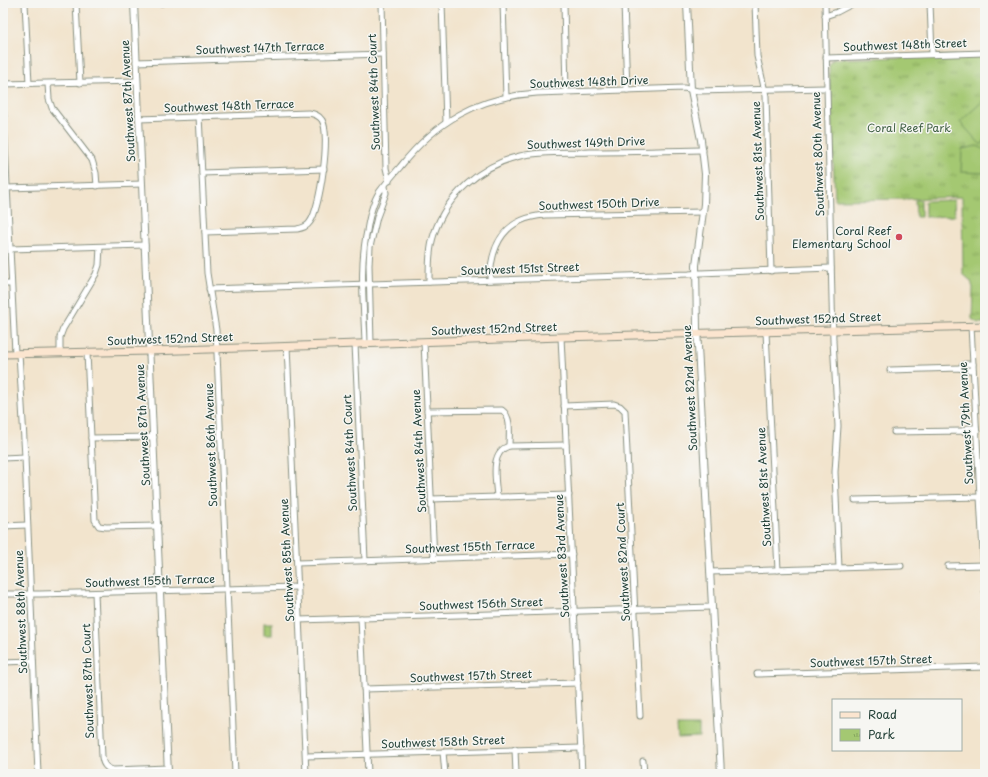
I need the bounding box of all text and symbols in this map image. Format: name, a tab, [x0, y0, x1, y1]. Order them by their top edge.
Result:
street label: Southwest 84th Court	[363, 33, 384, 151]
street label: Southwest 148th Street	[843, 34, 968, 55]
street label: Southwest 147th Terrace	[195, 37, 325, 58]
street label: Southwest 87th Avenue	[116, 40, 139, 162]
street label: Southwest 148th Drive	[529, 71, 649, 92]
street label: Southwest 80th Avenue	[807, 91, 828, 217]
street label: Southwest 148th Terrace	[164, 95, 295, 116]
street label: Southwest 81st Avenue	[747, 101, 768, 221]
park label: Coral Reef Park	[867, 119, 951, 136]
street label: Southwest 149th Drive	[527, 132, 646, 153]
street label: Southwest 150th Drive	[538, 193, 660, 214]
place label: Coral Reef Elementary School	[792, 222, 892, 252]
marker: Coral Reef Elementary School	[894, 232, 904, 242]
street label: Southwest 151st Street	[460, 258, 580, 279]
street label: Southwest 152nd Street	[755, 308, 882, 329]
street label: Southwest 152nd Street	[431, 318, 558, 339]
street label: Southwest 82nd Avenue	[678, 325, 701, 451]
street label: Southwest 152nd Street	[107, 328, 234, 349]
street label: Southwest 79th Avenue	[954, 361, 977, 485]
street label: Southwest 87th Avenue	[131, 364, 154, 486]
street label: Southwest 86th Avenue	[200, 383, 221, 507]
street label: Southwest 84th Avenue	[407, 389, 430, 513]
street label: Southwest 84th Court	[338, 394, 361, 512]
street label: Southwest 81st Avenue	[752, 427, 775, 547]
street label: Southwest 83rd Avenue	[550, 494, 573, 618]
street label: Southwest 85th Avenue	[275, 498, 298, 622]
street label: Southwest 82nd Court	[611, 502, 634, 622]
street label: Southwest 155th Terrace	[405, 536, 535, 557]
street label: Southwest 88th Avenue	[10, 550, 31, 674]
street label: Southwest 155th Terrace	[85, 570, 215, 591]
street label: Southwest 156th Street	[419, 593, 544, 614]
street label: Southwest 87th Court	[77, 623, 98, 739]
street label: Southwest 157th Street	[810, 650, 933, 671]
street label: Southwest 157th Street	[410, 665, 533, 686]
legend	[832, 699, 962, 751]
text: Road	[868, 705, 897, 723]
text: Park	[868, 725, 895, 743]
street label: Southwest 158th Street	[381, 731, 506, 752]

